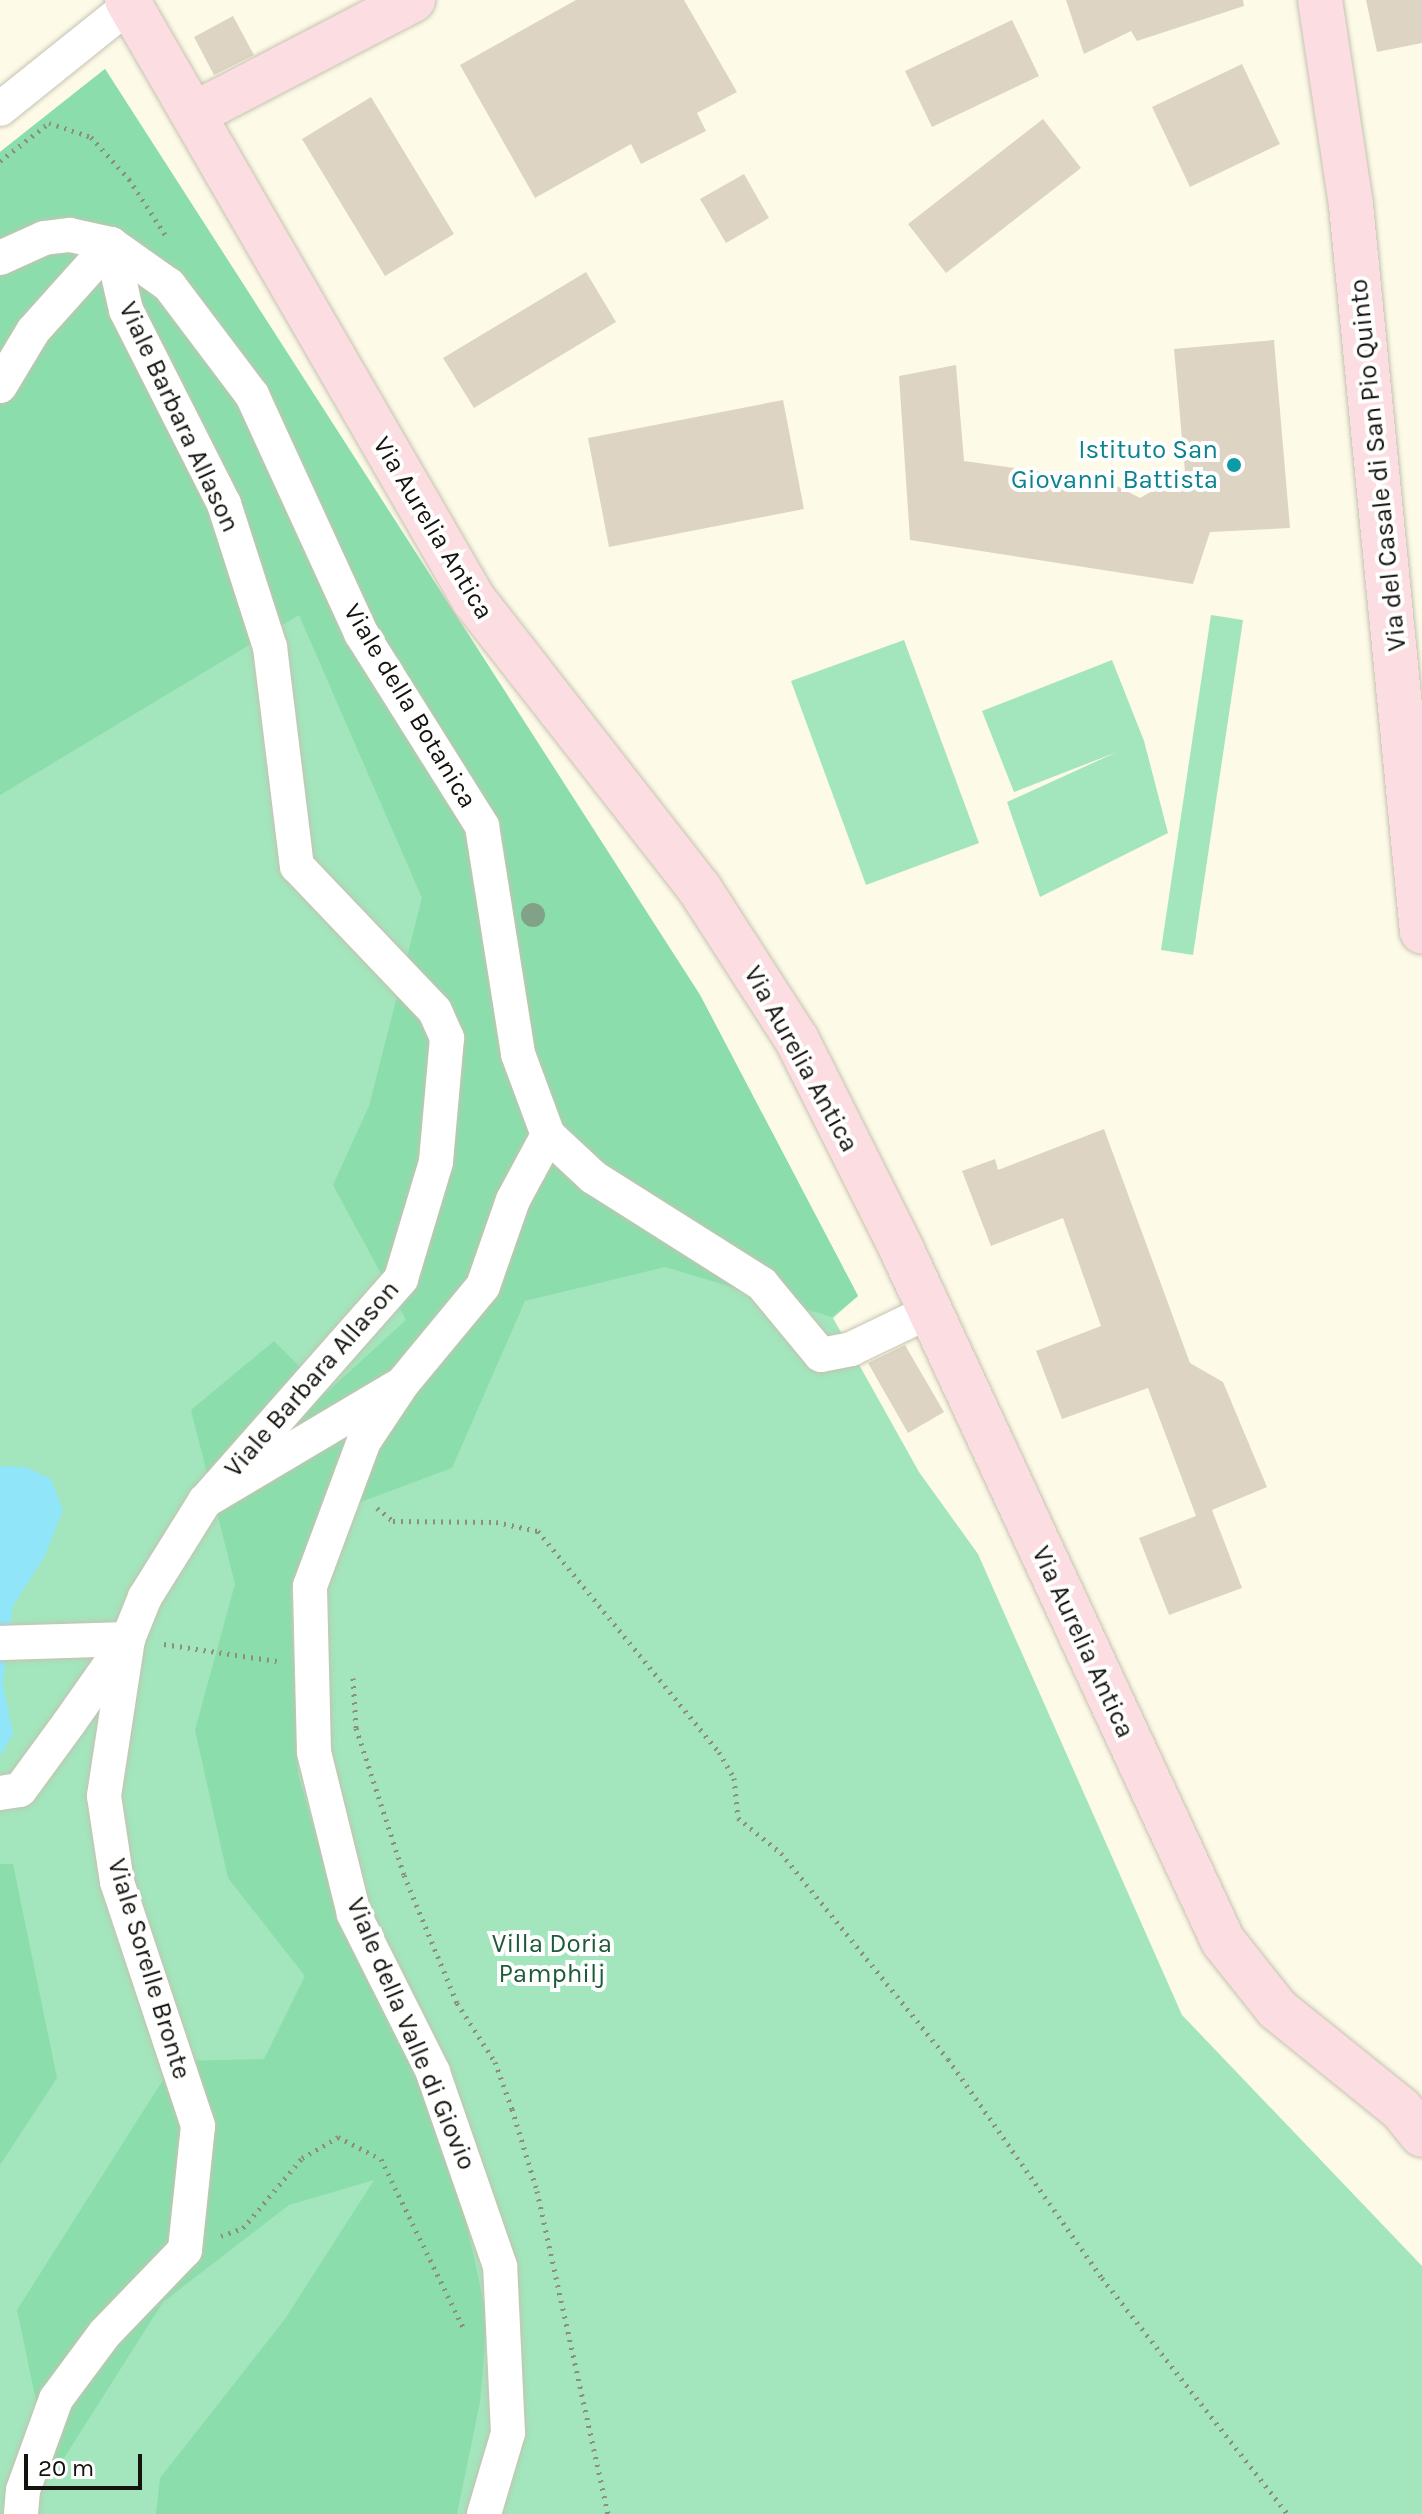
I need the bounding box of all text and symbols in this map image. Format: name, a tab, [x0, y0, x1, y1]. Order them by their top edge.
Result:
street label: Via del Casale di San Pio Quinto	[1343, 277, 1413, 653]
street label: Viale Barbara Allason	[112, 297, 246, 537]
street label: Via Aurelia Antica	[366, 431, 500, 625]
place label: Istituto San Giovanni Battista	[1011, 434, 1218, 496]
marker: Istituto San Giovanni Battista	[1225, 456, 1243, 474]
street label: Viale della Botanica	[337, 598, 483, 814]
street label: Via Aurelia Antica	[737, 961, 865, 1157]
street label: Viale Barbara Allason	[218, 1274, 406, 1484]
street label: Via Aurelia Antica	[1025, 1541, 1141, 1743]
street label: Viale Sorelle Bronte	[101, 1855, 197, 2083]
street label: Viale della Valle di Giovio	[339, 1893, 483, 2175]
park label: Villa Doria Pamphilj	[492, 1928, 612, 1990]
scale bar	[28, 2438, 146, 2488]
text: 20 m	[38, 2454, 94, 2482]

